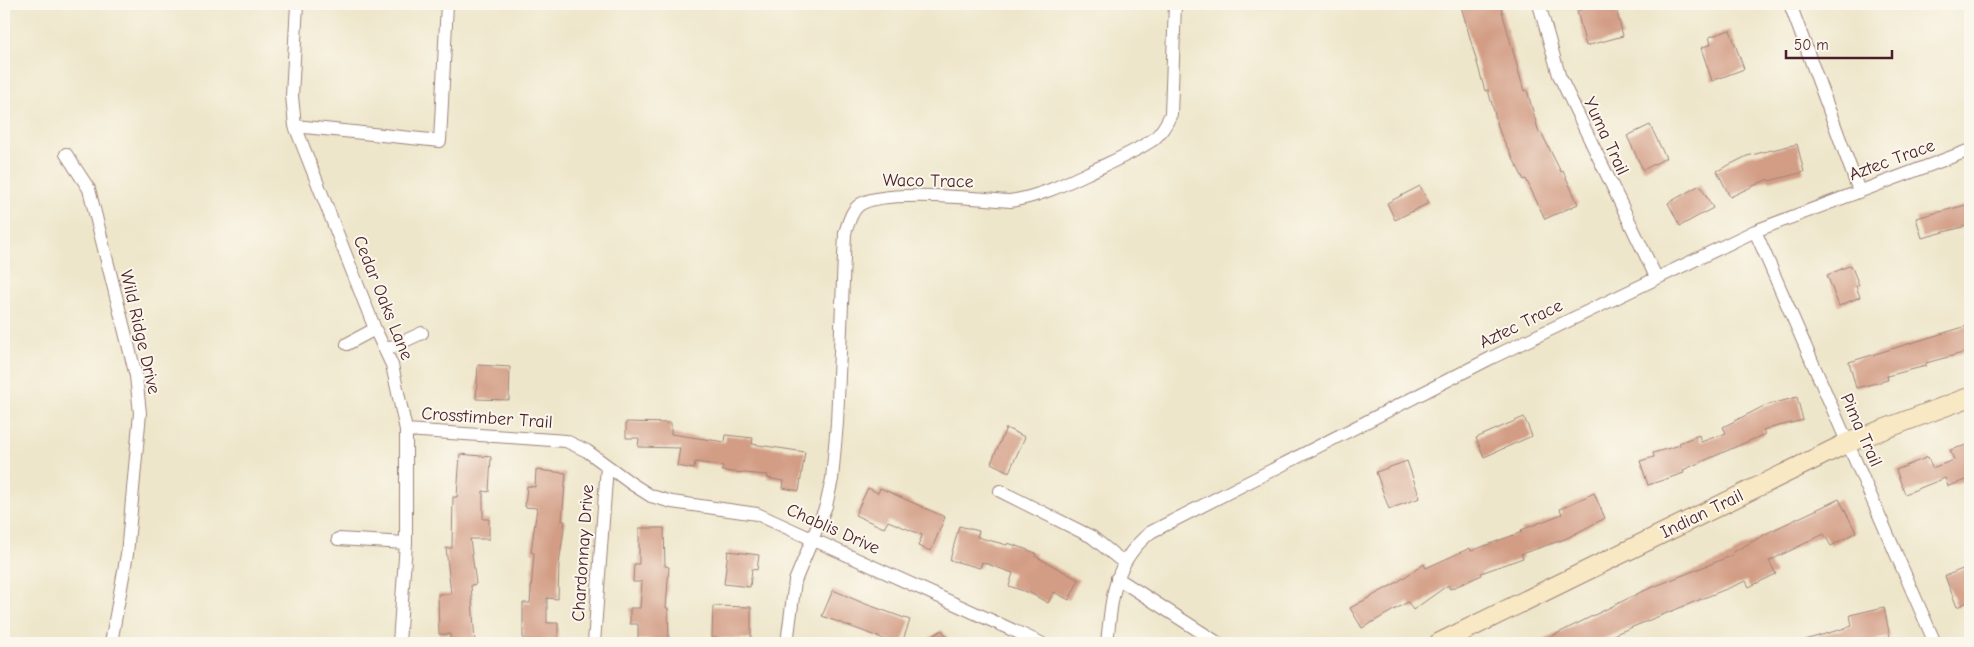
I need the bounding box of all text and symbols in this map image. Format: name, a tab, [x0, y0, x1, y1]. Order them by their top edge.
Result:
scale bar	[1786, 28, 1893, 60]
text: 50 m	[1794, 36, 1829, 54]
street label: Yuma Trail	[1579, 94, 1633, 178]
street label: Aztec Trace	[1846, 135, 1938, 185]
street label: Waco Trace	[882, 170, 974, 192]
street label: Cedar Oaks Lane	[349, 233, 417, 363]
street label: Wild Ridge Drive	[116, 268, 164, 396]
street label: Aztec Trace	[1476, 295, 1566, 353]
street label: Pima Trail	[1836, 390, 1886, 470]
street label: Crosstimber Trail	[421, 403, 553, 433]
street label: Chardonnay Drive	[568, 484, 598, 622]
street label: Indian Trail	[1657, 485, 1747, 543]
street label: Chablis Drive	[783, 499, 883, 559]

